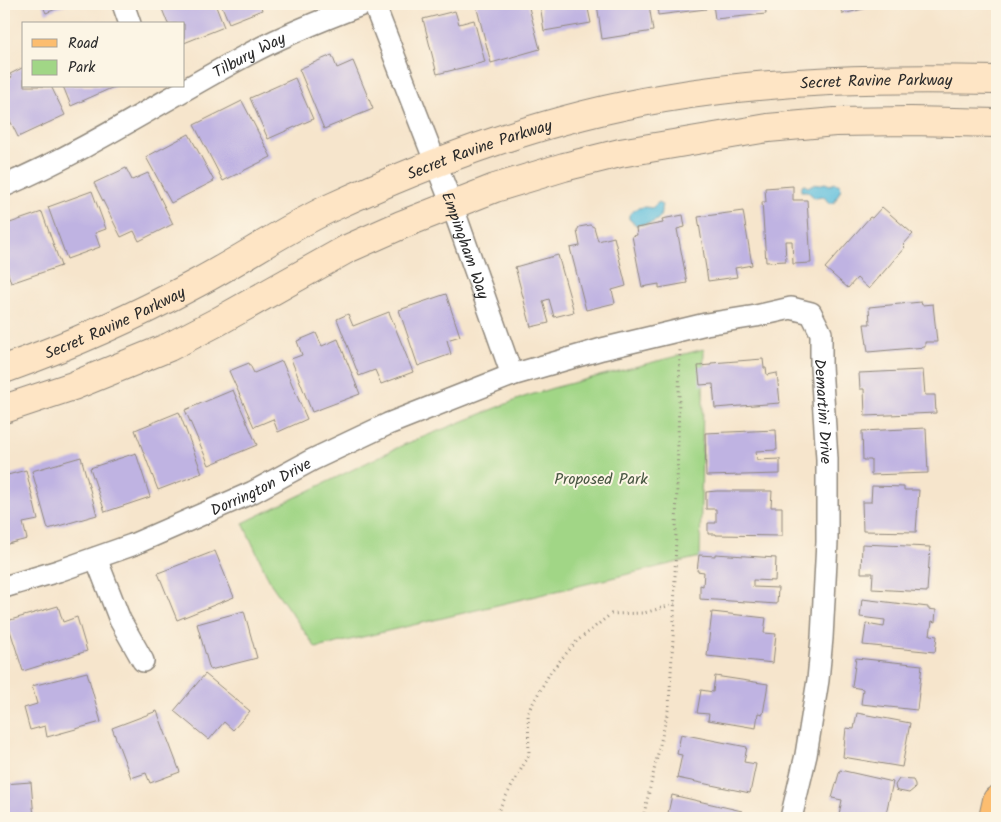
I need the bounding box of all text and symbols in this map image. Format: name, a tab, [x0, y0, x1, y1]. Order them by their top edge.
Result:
legend	[22, 22, 185, 88]
street label: Tilbury Way	[209, 26, 290, 85]
text: Road	[68, 32, 99, 56]
text: Park	[68, 56, 96, 80]
street label: Secret Ravine Parkway	[799, 68, 953, 97]
street label: Secret Ravine Parkway	[403, 113, 556, 187]
street label: Empingham Way	[434, 188, 495, 303]
street label: Secret Ravine Parkway	[41, 280, 191, 367]
street label: Demartini Drive	[807, 359, 838, 464]
street label: Dorrington Drive	[207, 452, 316, 523]
park label: Proposed Park	[554, 467, 648, 492]

